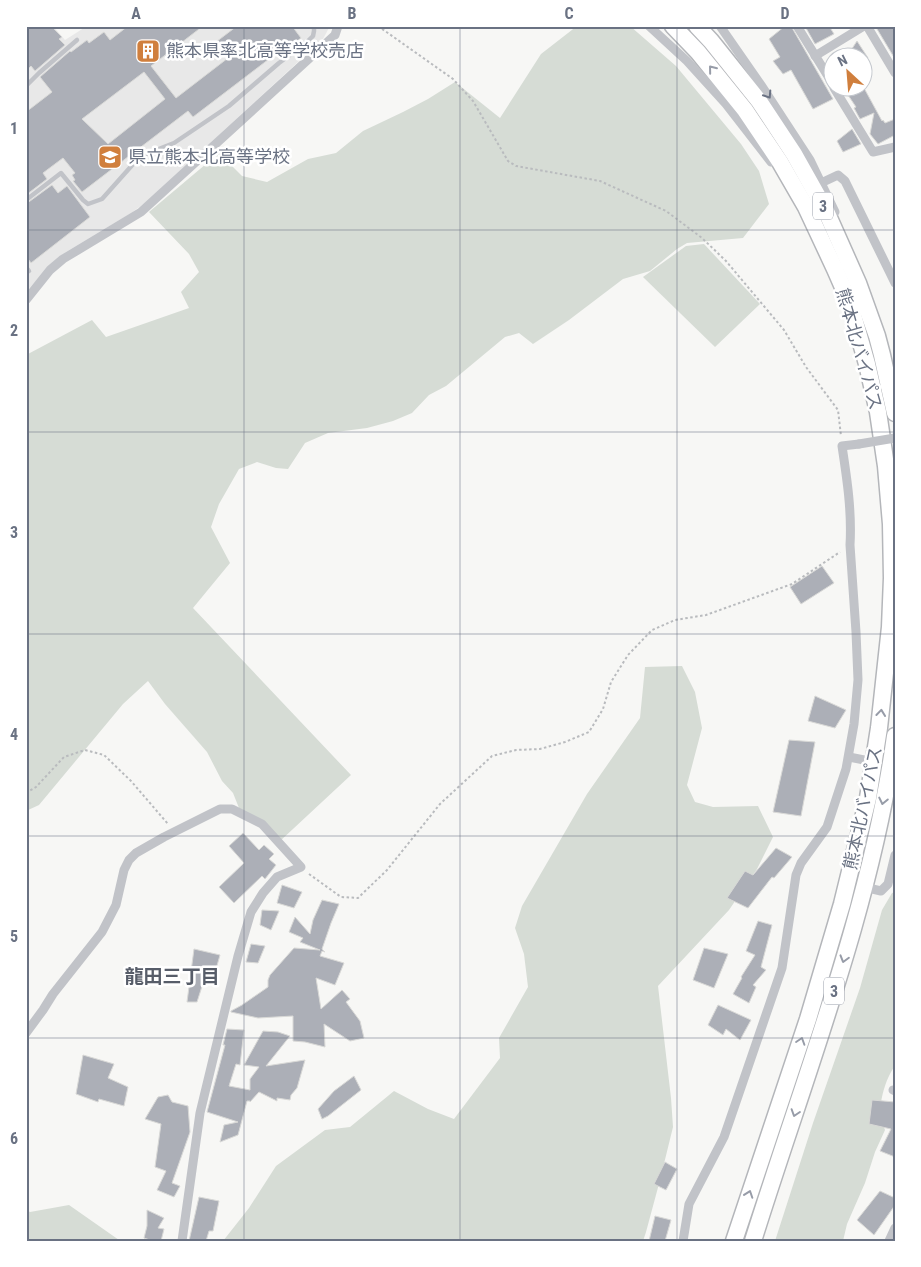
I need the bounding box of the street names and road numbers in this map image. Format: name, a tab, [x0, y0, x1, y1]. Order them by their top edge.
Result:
road number: 3	[813, 192, 833, 220]
street label: 熊本北バイパス	[832, 286, 887, 412]
street label: 熊本北バイパス	[839, 744, 886, 872]
road number: 3	[824, 978, 844, 1004]

